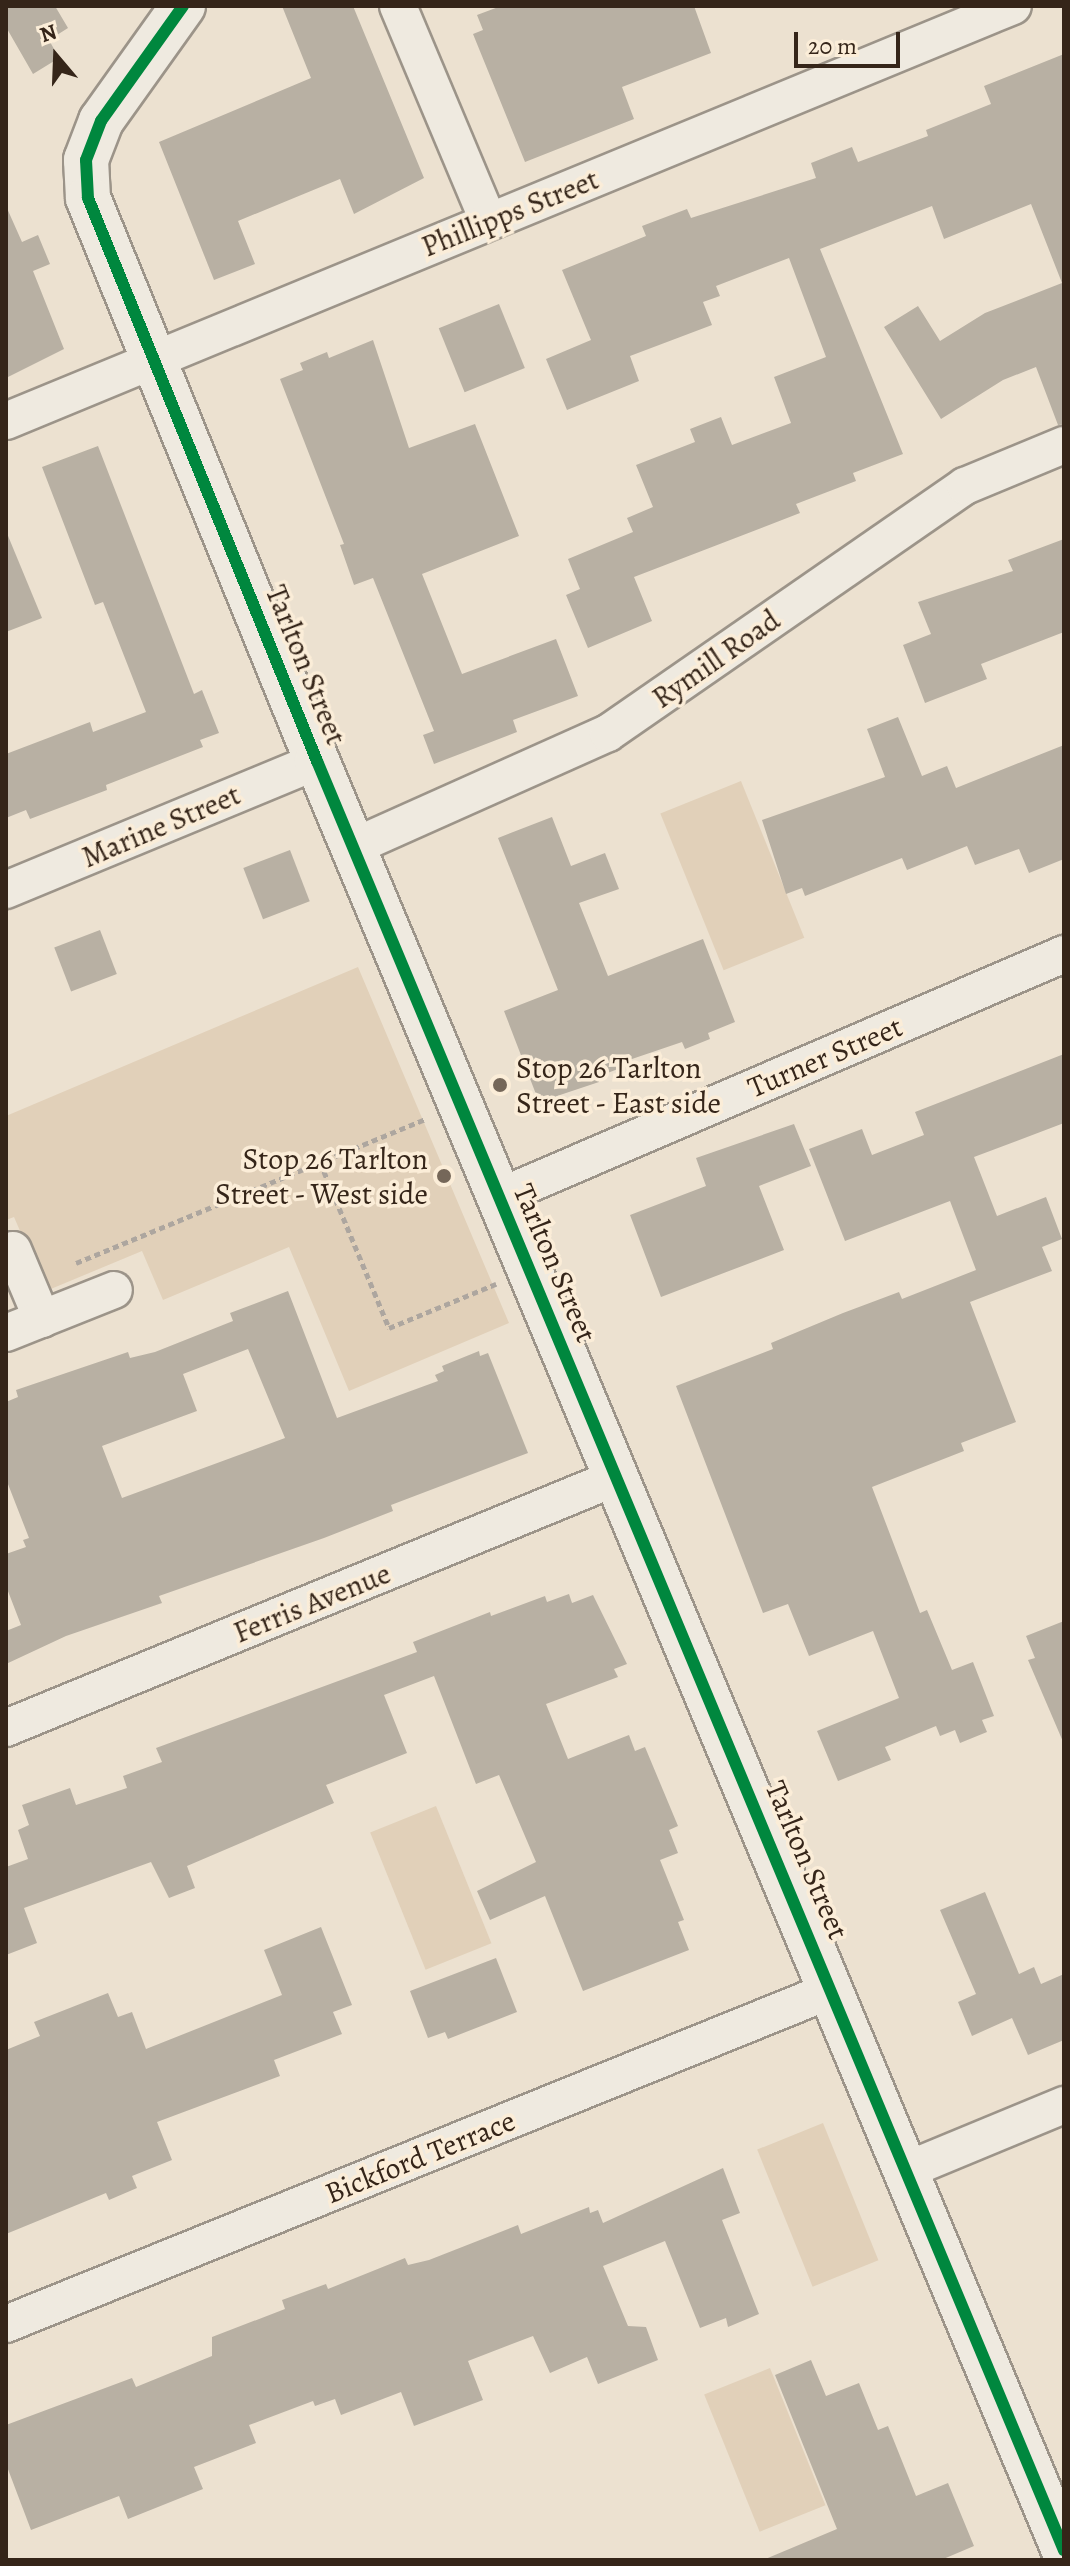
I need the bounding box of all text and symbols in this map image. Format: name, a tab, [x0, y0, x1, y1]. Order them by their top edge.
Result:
north arrow	[16, 16, 96, 96]
scale bar	[798, 16, 904, 66]
text: N	[36, 17, 61, 50]
text: 20 m	[808, 30, 857, 62]
street label: Phillipps Street	[416, 161, 604, 265]
street label: Tarlton Street	[258, 580, 354, 750]
street label: Rymill Road	[645, 602, 787, 716]
street label: Marine Street	[76, 776, 246, 876]
street label: Turner Street	[742, 1008, 908, 1106]
place label: Stop 26 Tarlton Street - East side	[516, 1050, 722, 1120]
marker: Stop 26 Tarlton Street - East side	[491, 1076, 509, 1094]
place label: Stop 26 Tarlton Street - West side	[214, 1141, 428, 1212]
marker: Stop 26 Tarlton Street - West side	[435, 1167, 453, 1185]
street label: Tarlton Street	[505, 1178, 605, 1348]
street label: Ferris Avenue	[228, 1555, 396, 1651]
street label: Tarlton Street	[757, 1775, 857, 1945]
street label: Bickford Terrace	[320, 2103, 520, 2211]

